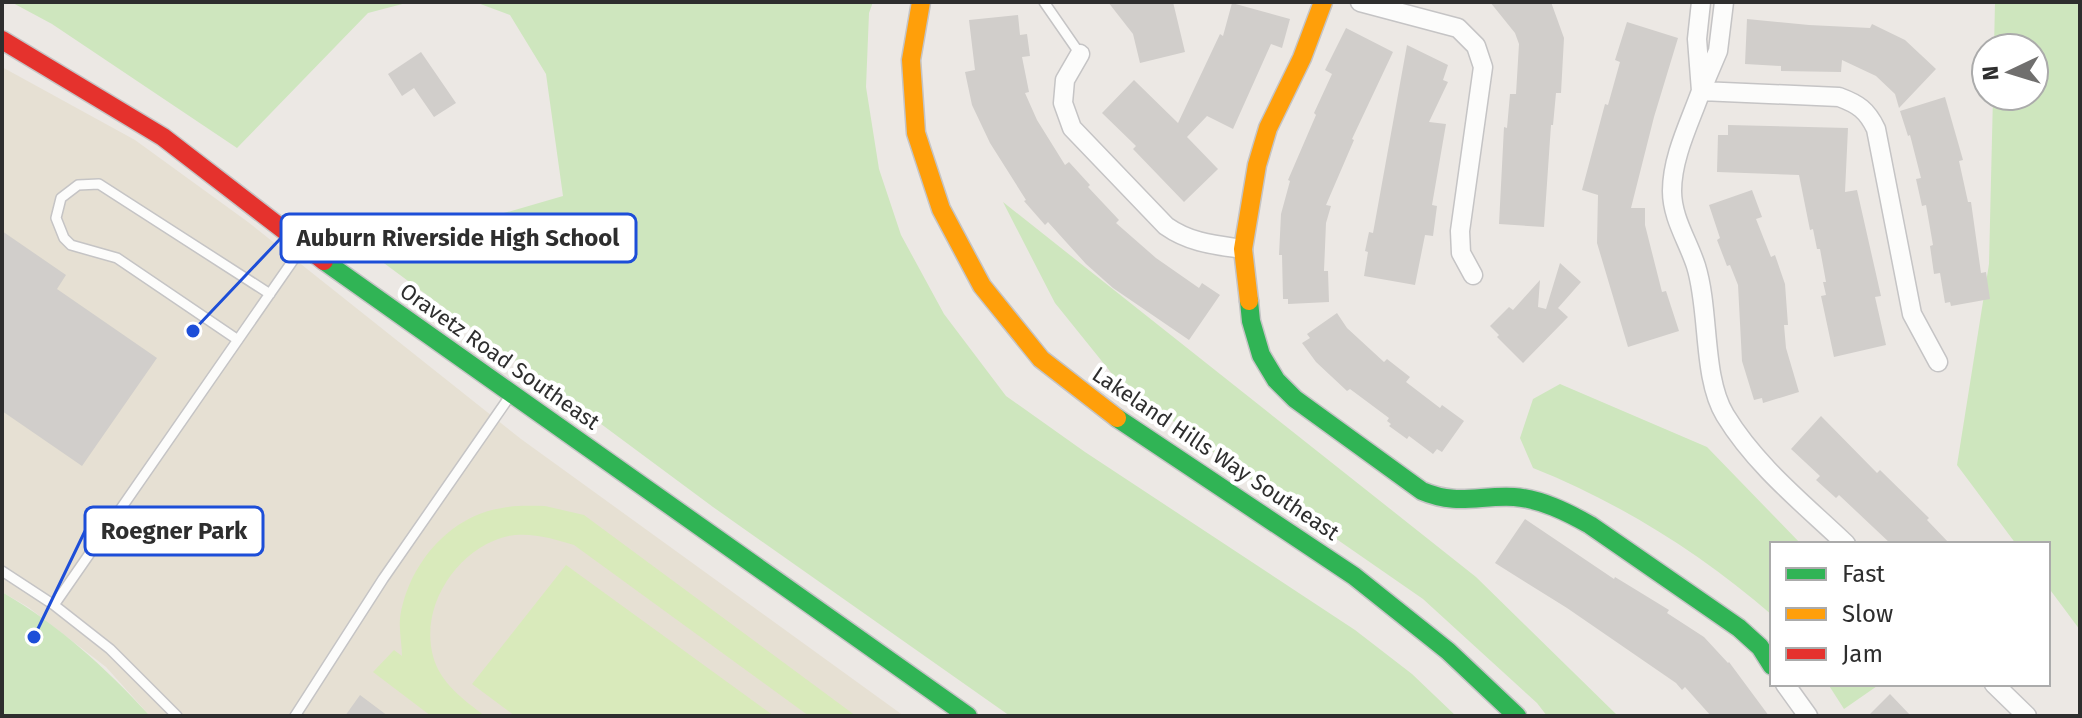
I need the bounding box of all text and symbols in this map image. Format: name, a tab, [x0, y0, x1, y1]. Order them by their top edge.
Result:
north arrow	[1970, 32, 2050, 112]
text: N	[1977, 65, 2005, 82]
callout: Auburn Riverside High School	[281, 214, 636, 262]
text: Auburn Riverside High School	[296, 224, 620, 252]
street label: Oravetz Road Southeast	[395, 277, 605, 436]
street label: Lakeland Hills Way Southeast	[1087, 361, 1344, 546]
callout: Roegner Park	[85, 507, 263, 555]
text: Roegner Park	[101, 517, 248, 545]
legend	[1770, 542, 2050, 686]
text: Fast	[1842, 560, 1885, 588]
text: Slow	[1842, 600, 1893, 628]
text: Jam	[1842, 640, 1883, 668]

